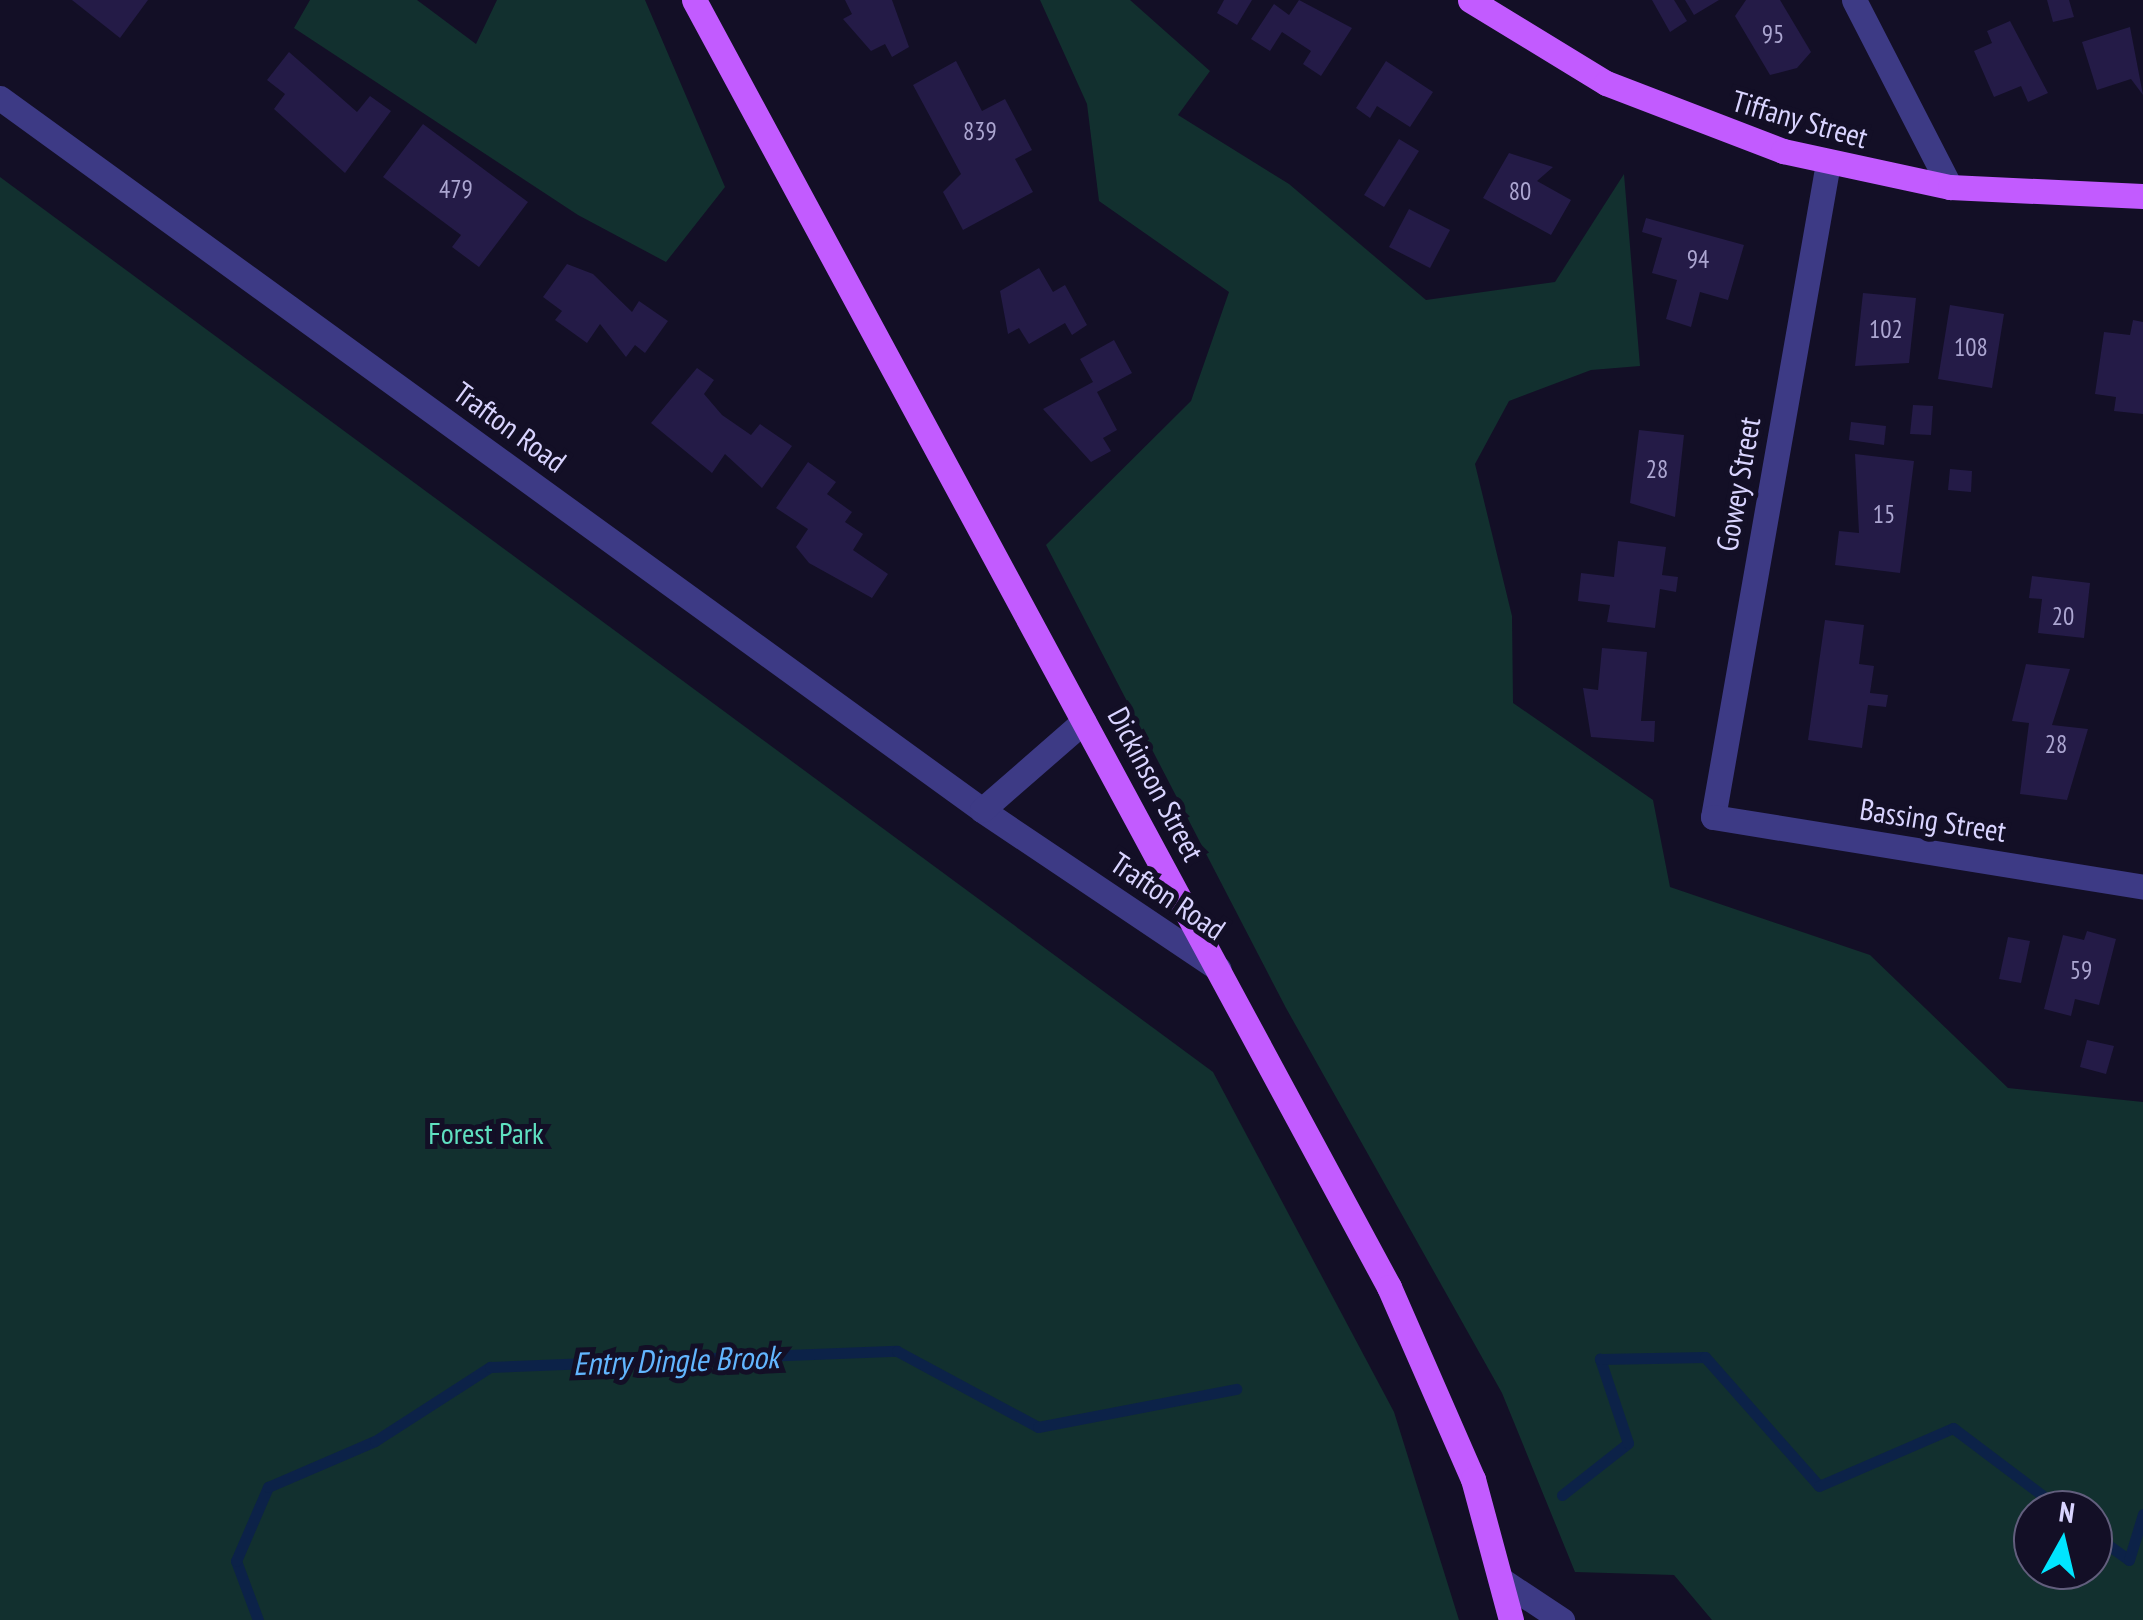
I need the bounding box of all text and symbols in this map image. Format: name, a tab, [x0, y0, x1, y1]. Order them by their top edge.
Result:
house number: 95	[1762, 19, 1784, 49]
street label: Tiffany Street	[1728, 82, 1872, 156]
house number: 839	[963, 116, 997, 146]
house number: 479	[439, 174, 473, 204]
house number: 80	[1509, 176, 1531, 206]
house number: 94	[1687, 244, 1709, 274]
house number: 102	[1869, 314, 1903, 344]
house number: 108	[1954, 332, 1988, 362]
street label: Trafton Road	[447, 374, 573, 480]
street label: Gowey Street	[1708, 414, 1768, 554]
house number: 28	[1646, 454, 1668, 484]
house number: 15	[1873, 499, 1895, 529]
house number: 20	[2052, 601, 2074, 631]
street label: Dickinson Street	[1100, 701, 1212, 867]
house number: 28	[2045, 729, 2067, 759]
street label: Bassing Street	[1857, 791, 2009, 849]
street label: Trafton Road	[1104, 845, 1232, 947]
house number: 59	[2070, 955, 2092, 985]
park label: Forest Park	[428, 1115, 544, 1151]
water label: Entry Dingle Brook	[572, 1337, 780, 1383]
north arrow	[2013, 1490, 2113, 1590]
text: N	[2057, 1492, 2077, 1531]

